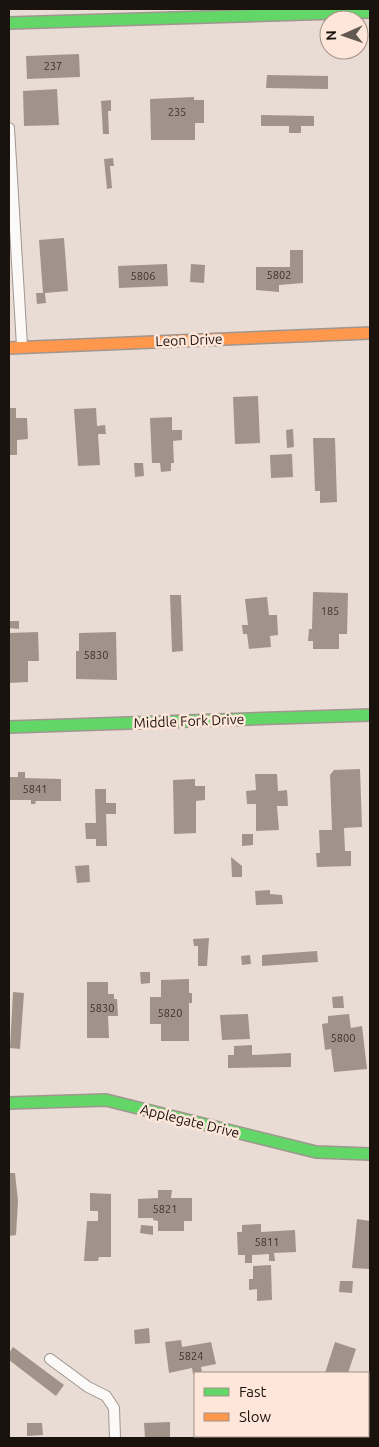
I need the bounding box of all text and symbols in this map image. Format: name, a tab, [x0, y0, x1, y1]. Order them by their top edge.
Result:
north arrow	[319, 10, 369, 60]
text: N	[323, 30, 339, 41]
house number: 237	[44, 60, 62, 72]
house number: 235	[168, 106, 186, 118]
house number: 5802	[267, 269, 291, 281]
house number: 5806	[131, 270, 155, 282]
street label: Leon Drive	[155, 331, 223, 349]
house number: 185	[321, 605, 339, 617]
house number: 5830	[84, 649, 108, 661]
street label: Middle Fork Drive	[133, 711, 245, 731]
house number: 5841	[23, 783, 47, 795]
house number: 5830	[90, 1002, 114, 1014]
house number: 5820	[158, 1007, 182, 1019]
house number: 5800	[331, 1032, 355, 1044]
street label: Applegate Drive	[139, 1101, 241, 1141]
house number: 5821	[153, 1203, 177, 1215]
house number: 5811	[255, 1236, 279, 1248]
house number: 5824	[179, 1350, 203, 1362]
legend	[194, 1372, 369, 1437]
text: Fast	[239, 1383, 267, 1400]
text: Slow	[239, 1408, 272, 1425]

